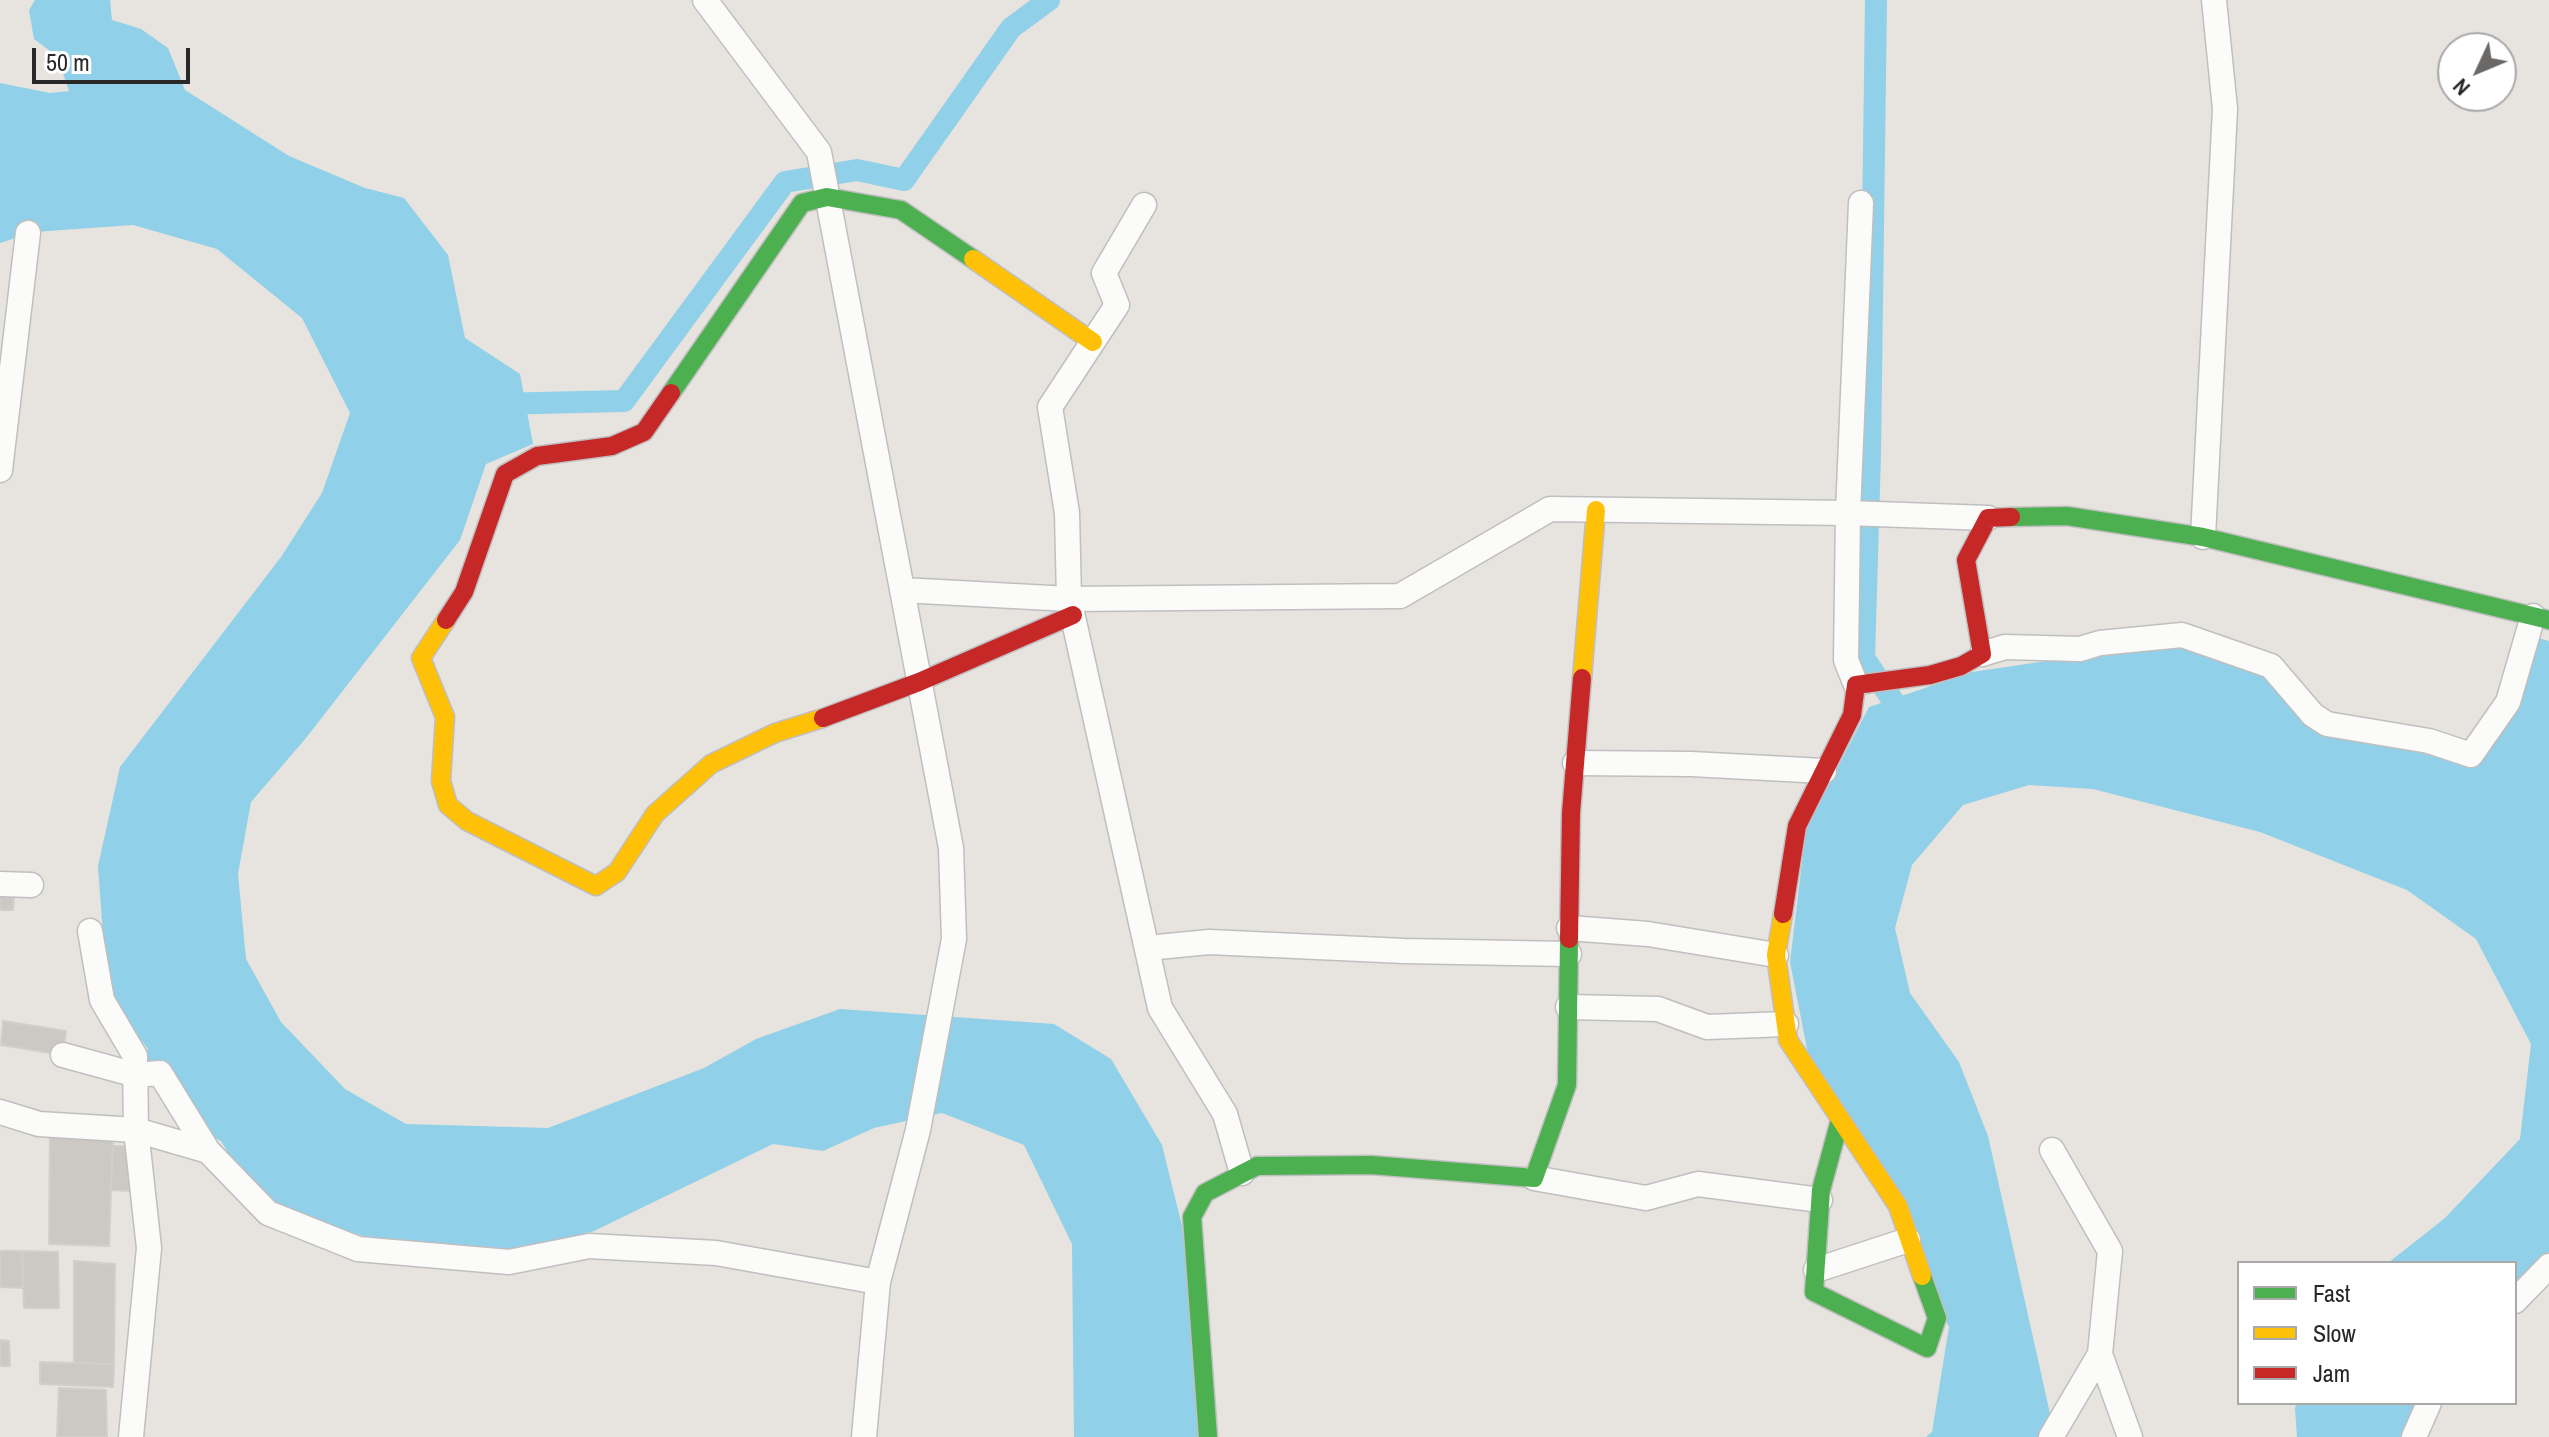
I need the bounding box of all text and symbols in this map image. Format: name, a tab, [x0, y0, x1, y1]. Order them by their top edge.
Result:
scale bar	[36, 32, 194, 82]
north arrow	[2437, 32, 2517, 112]
text: 50 m	[46, 46, 90, 78]
text: N	[2446, 72, 2476, 102]
legend	[2237, 1261, 2517, 1405]
text: Fast	[2313, 1277, 2350, 1309]
text: Slow	[2313, 1317, 2356, 1349]
text: Jam	[2313, 1357, 2350, 1389]

